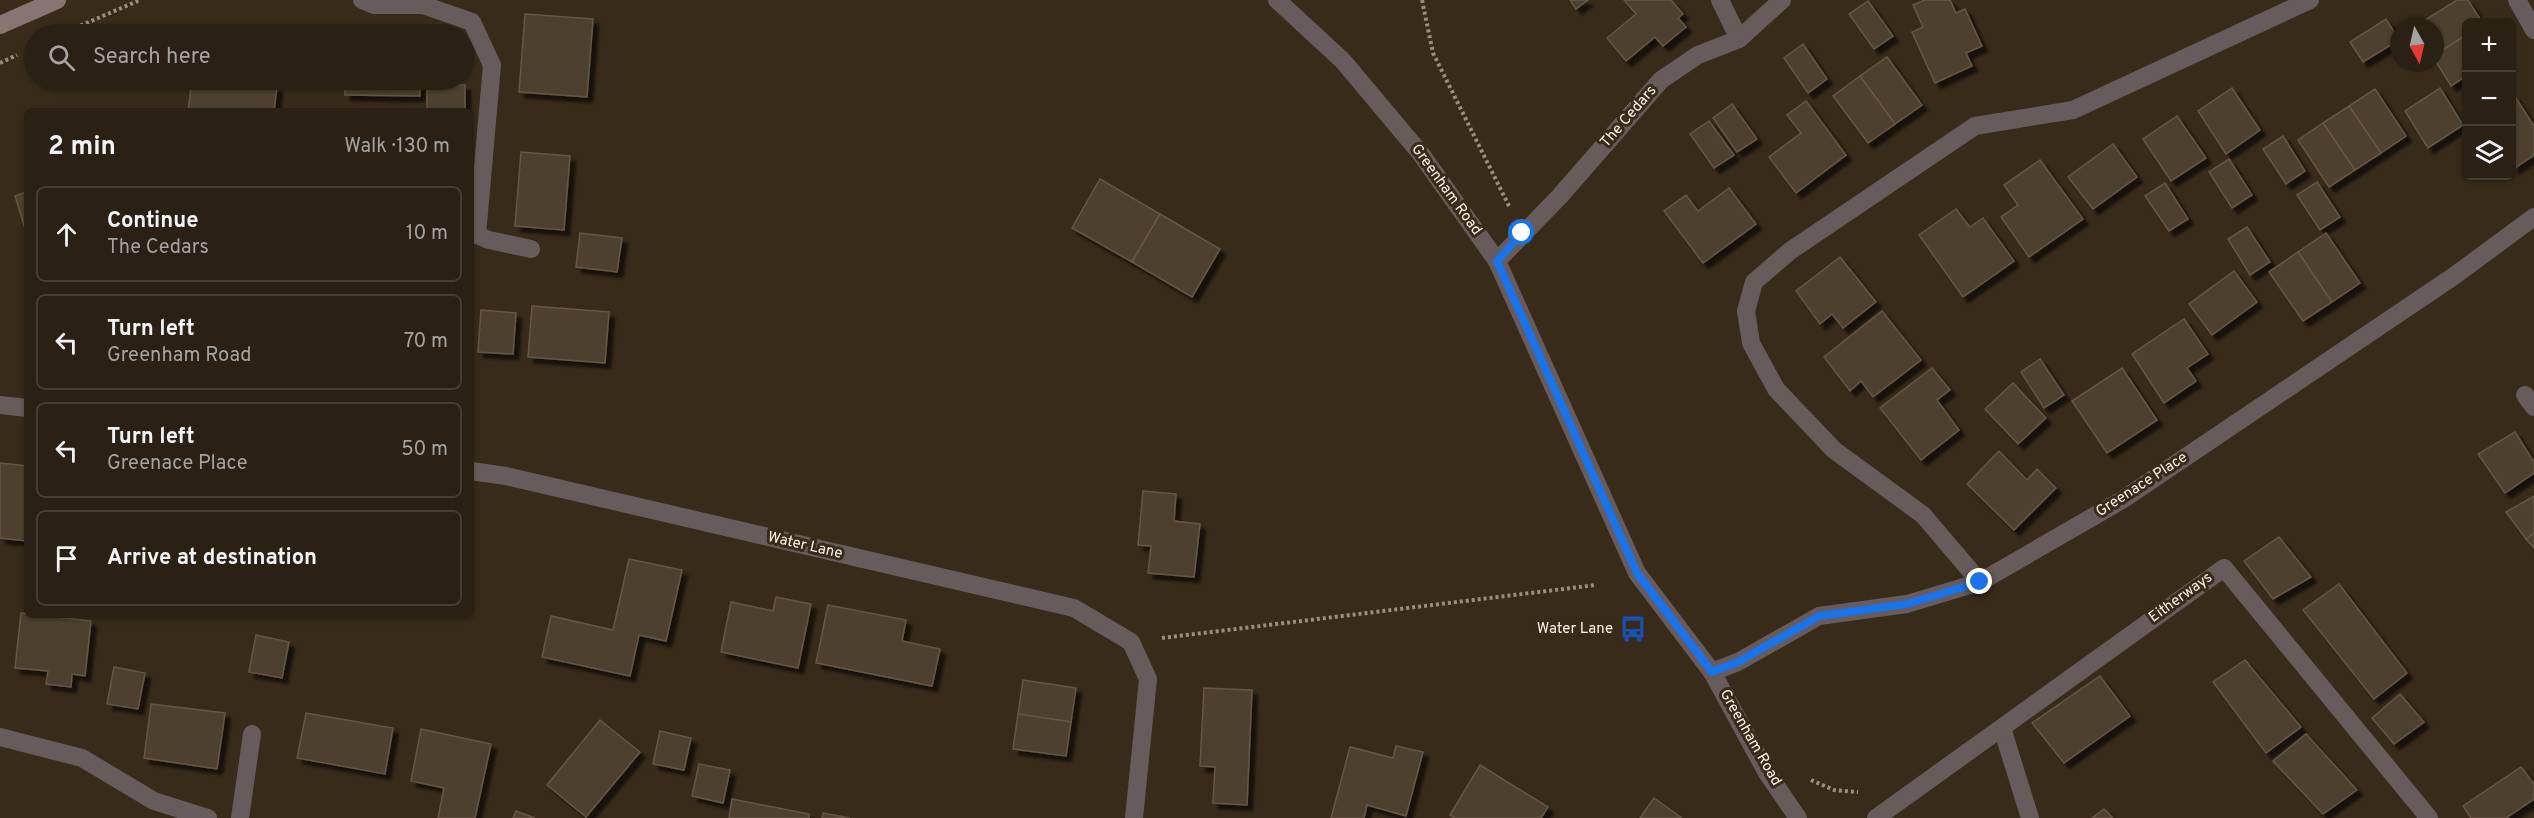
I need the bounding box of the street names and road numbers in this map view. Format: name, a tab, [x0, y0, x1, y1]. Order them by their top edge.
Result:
street label: The Cedars	[1597, 82, 1661, 152]
street label: Greenham Road	[1406, 141, 1486, 239]
street label: Greenace Place	[2093, 448, 2191, 522]
street label: Water Lane	[766, 528, 844, 564]
street label: Eitherways	[2145, 569, 2217, 627]
street label: Greenham Road	[1715, 686, 1785, 790]

